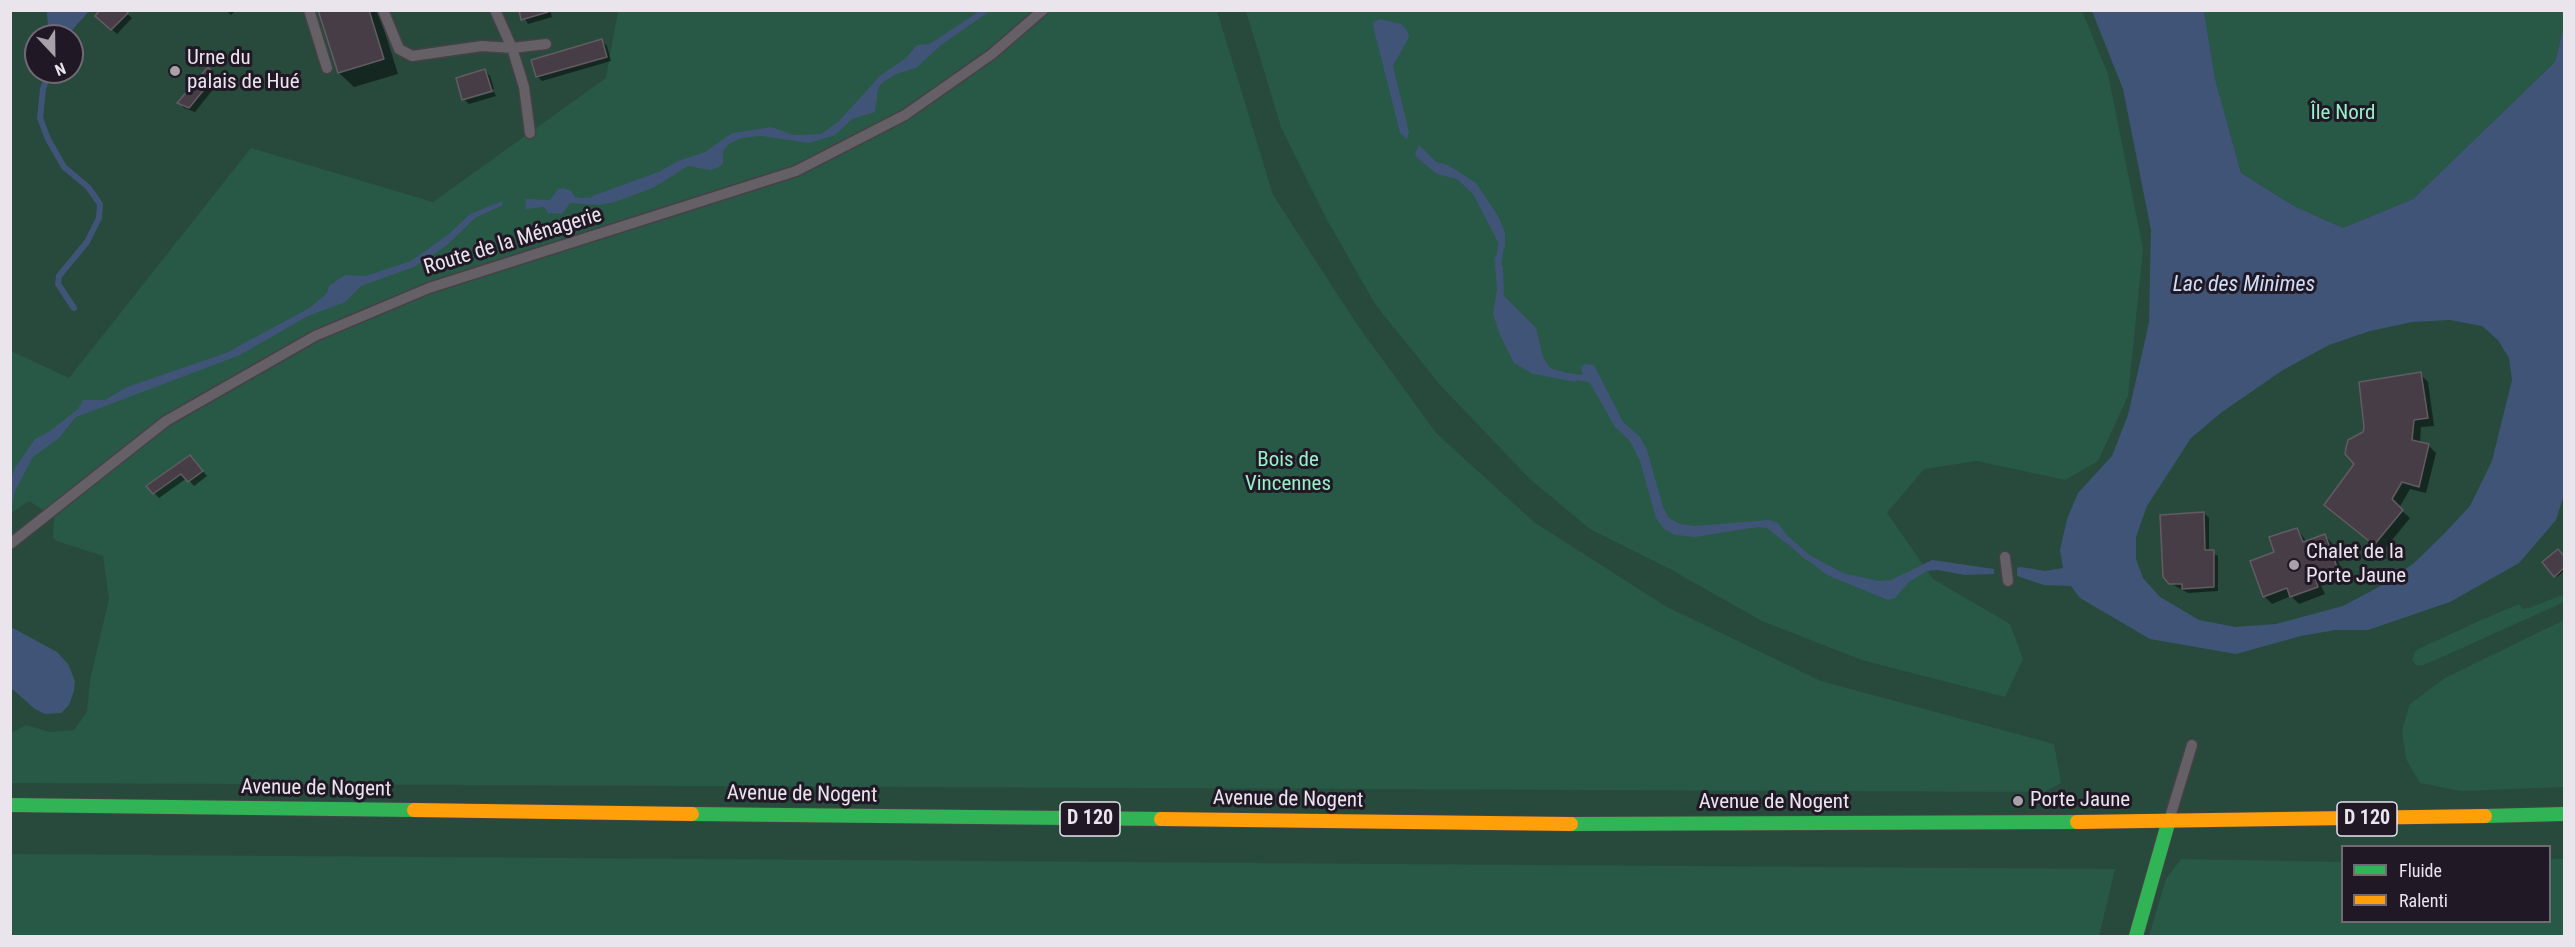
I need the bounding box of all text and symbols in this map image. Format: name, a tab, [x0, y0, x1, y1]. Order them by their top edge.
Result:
north arrow	[24, 24, 84, 84]
place label: Urne du palais de Hué	[187, 46, 300, 96]
text: N	[52, 59, 68, 80]
marker: Urne du palais de Hué	[168, 64, 182, 78]
park label: Île Nord	[2311, 101, 2375, 127]
street label: Route de la Ménagerie	[421, 203, 605, 281]
water label: Lac des Minimes	[2173, 272, 2315, 298]
park label: Bois de Vincennes	[1245, 448, 1331, 498]
place label: Chalet de la Porte Jaune	[2306, 540, 2406, 590]
marker: Chalet de la Porte Jaune	[2287, 558, 2301, 572]
street label: Avenue de Nogent	[241, 775, 391, 803]
street label: Avenue de Nogent	[727, 781, 877, 809]
street label: Avenue de Nogent	[1213, 786, 1363, 814]
place label: Porte Jaune	[2030, 788, 2130, 814]
street label: Avenue de Nogent	[1699, 790, 1849, 816]
marker: Porte Jaune	[2011, 794, 2025, 808]
road number: D 120	[1060, 802, 1120, 836]
road number: D 120	[2337, 802, 2397, 836]
legend	[2341, 845, 2551, 923]
text: Fluide	[2399, 860, 2442, 881]
text: Ralenti	[2399, 890, 2448, 911]

